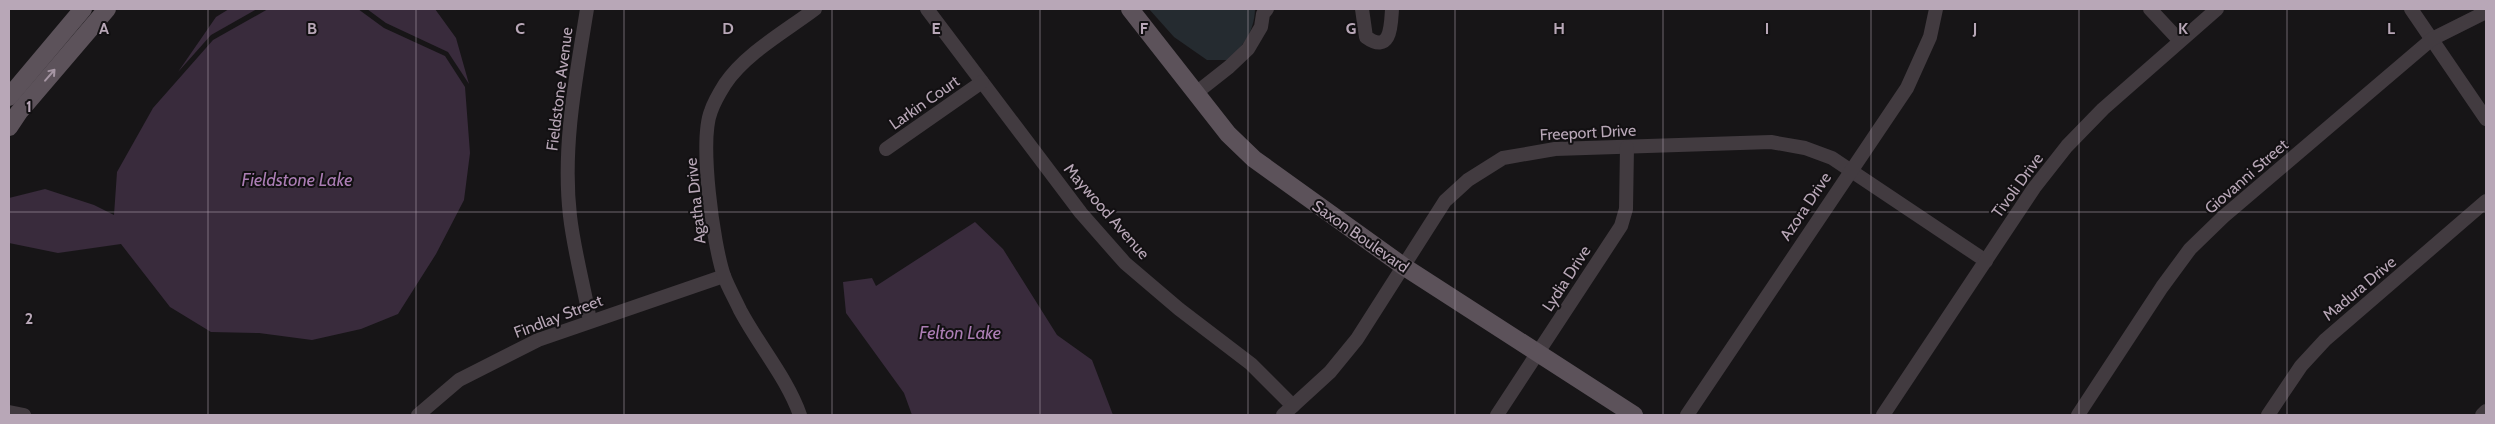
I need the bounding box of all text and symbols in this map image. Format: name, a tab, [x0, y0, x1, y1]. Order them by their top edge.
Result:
text: A	[99, 19, 109, 38]
text: B	[307, 19, 317, 38]
text: C	[515, 19, 525, 38]
text: D	[722, 19, 734, 38]
text: E	[931, 19, 941, 38]
text: F	[1140, 19, 1149, 38]
text: G	[1346, 19, 1356, 38]
text: H	[1553, 19, 1565, 38]
text: I	[1765, 19, 1769, 38]
text: J	[1972, 19, 1977, 38]
text: K	[2178, 19, 2188, 38]
text: L	[2387, 19, 2395, 38]
street label: Fieldstone Avenue	[542, 26, 577, 152]
one-way arrow	[44, 69, 56, 82]
street label: Larkin Court	[886, 71, 963, 133]
text: 1	[26, 97, 32, 116]
street label: Freeport Drive	[1539, 120, 1637, 145]
street label: Giovanni Street	[2201, 135, 2292, 218]
street label: Tivoli Drive	[1988, 149, 2047, 221]
street label: Agatha Drive	[682, 157, 709, 245]
street label: Maywood Avenue	[1060, 160, 1153, 263]
water label: Fieldstone Lake	[242, 169, 352, 191]
street label: Azora Drive	[1776, 169, 1835, 244]
street label: Saxon Boulevard	[1309, 196, 1413, 277]
street label: Lydia Drive	[1538, 242, 1595, 315]
street label: Madura Drive	[2319, 252, 2400, 325]
street label: Findlay Street	[511, 291, 606, 342]
text: 2	[25, 309, 33, 328]
water label: Felton Lake	[919, 322, 1001, 344]

